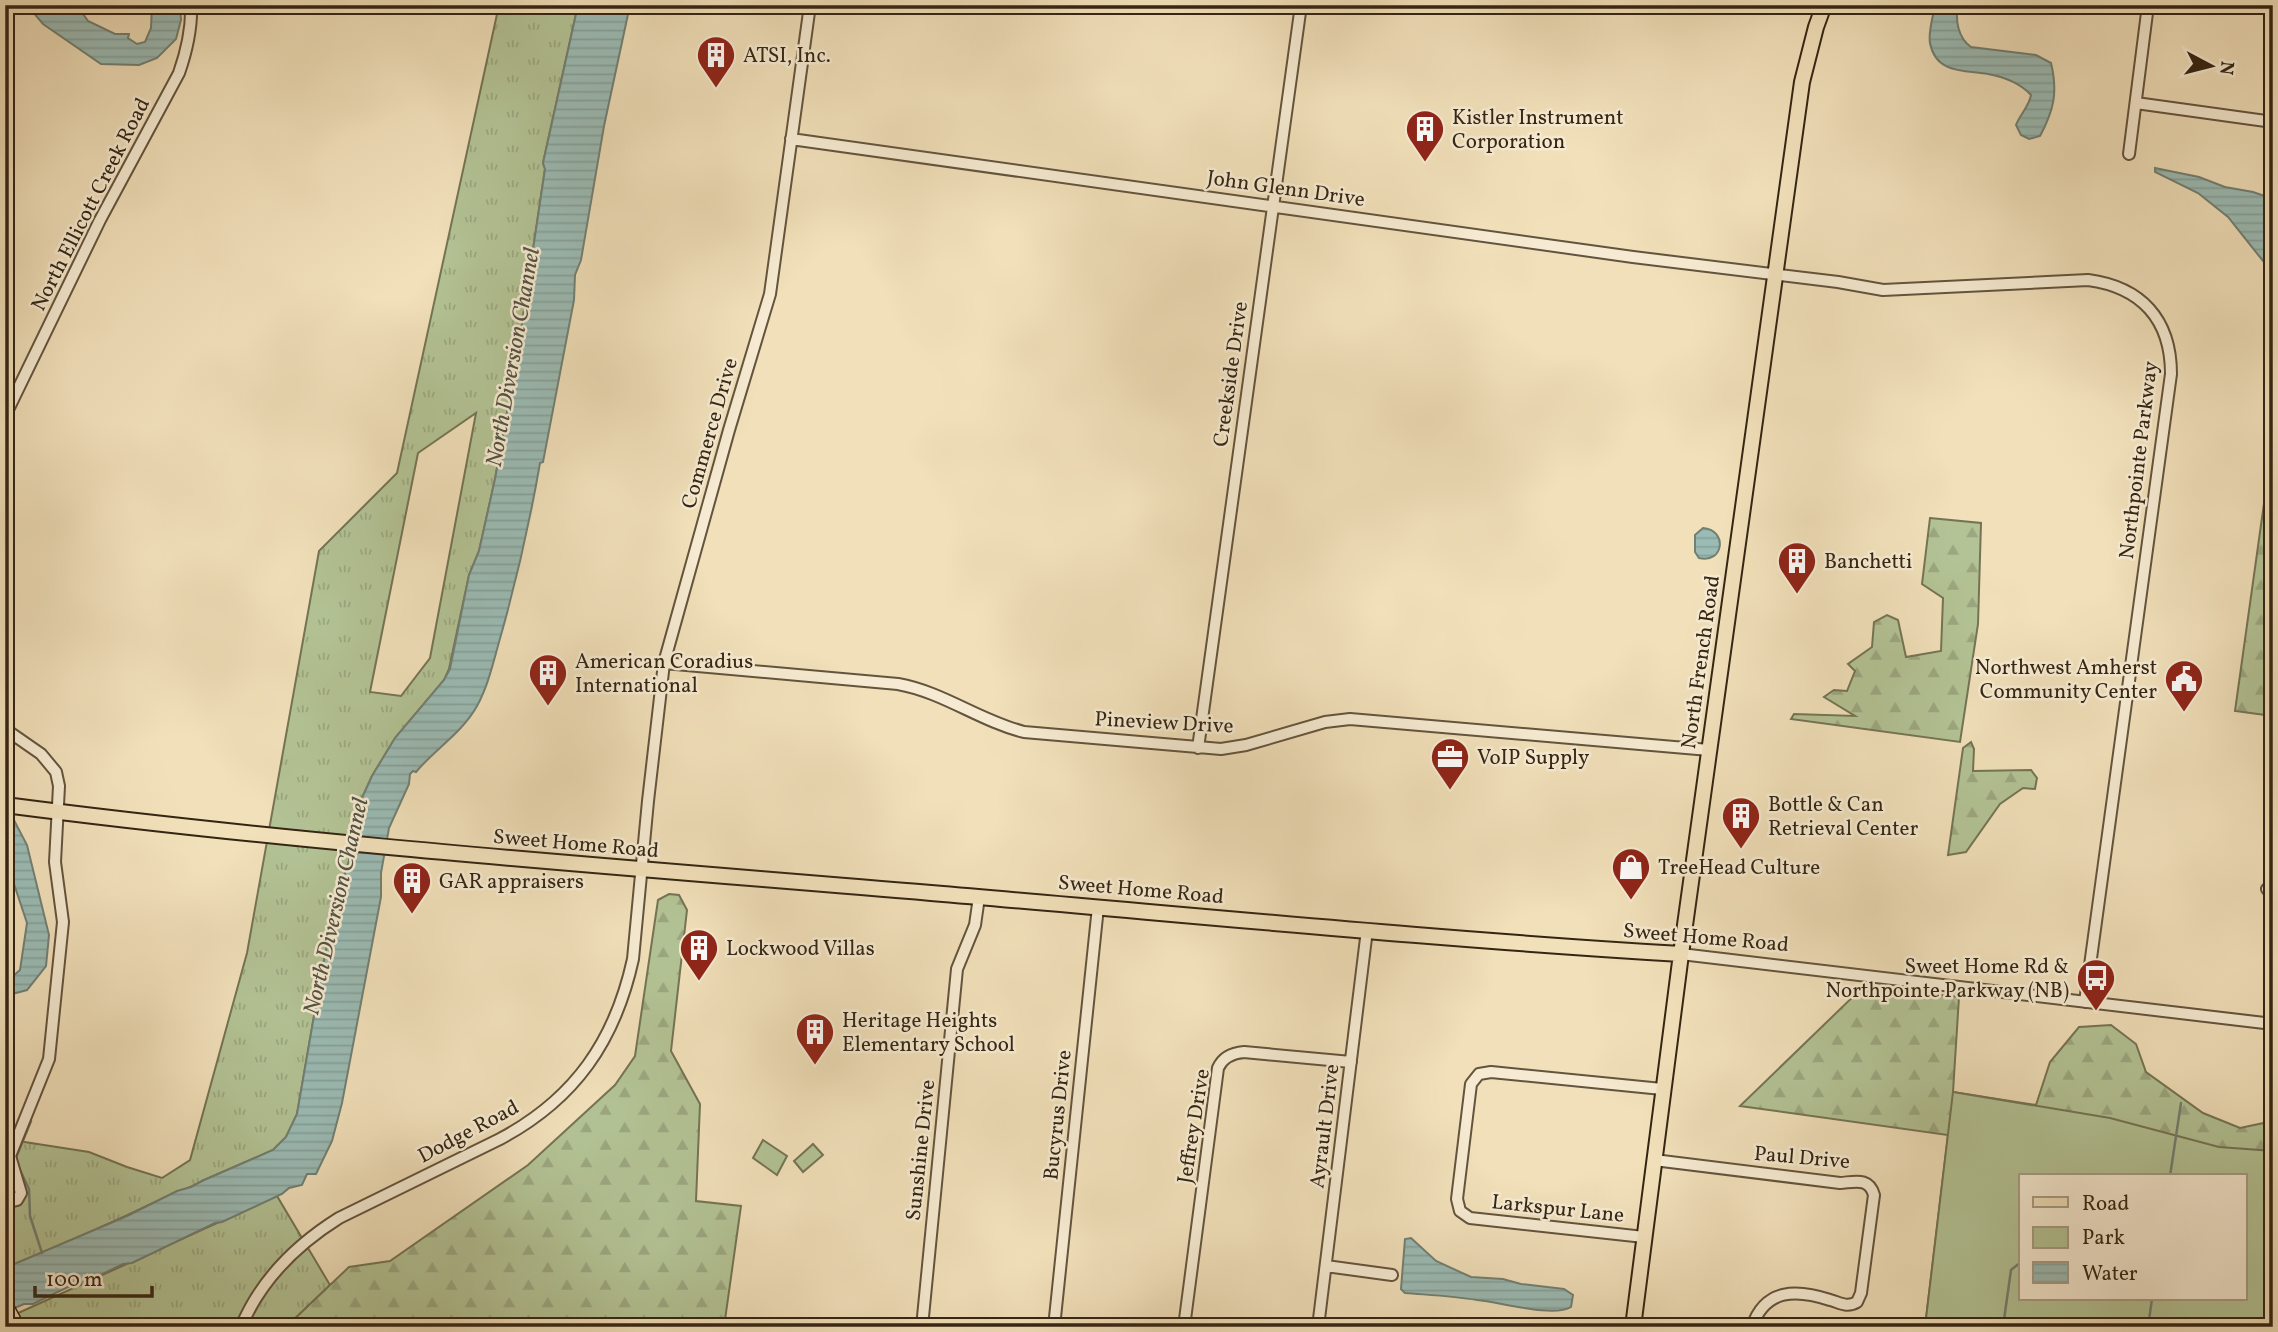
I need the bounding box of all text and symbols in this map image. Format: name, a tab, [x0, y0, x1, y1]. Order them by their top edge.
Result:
north arrow	[2176, 32, 2246, 102]
building icon: ATSI, Inc.	[695, 34, 737, 89]
place label: ATSI, Inc.	[743, 42, 831, 71]
text: N	[2212, 59, 2240, 76]
street label: North Ellicott Creek Road	[25, 93, 158, 316]
place label: Kistler Instrument Corporation	[1452, 104, 1624, 157]
building icon: Kistler Instrument Corporation	[1404, 108, 1446, 163]
street label: John Glenn Drive	[1205, 164, 1367, 215]
water label: North Diversion Channel	[479, 245, 549, 469]
street label: Creekside Drive	[1207, 300, 1256, 449]
street label: Commerce Drive	[675, 355, 746, 512]
street label: Northpointe Parkway	[2113, 359, 2166, 561]
building icon: Banchetti	[1776, 540, 1818, 595]
place label: Banchetti	[1824, 548, 1912, 577]
street label: North French Road	[1675, 574, 1728, 751]
place label: American Coradius International	[575, 648, 753, 701]
building icon: American Coradius International	[527, 652, 569, 707]
place label: Northwest Amherst Community Center	[1975, 654, 2157, 707]
public building icon: Northwest Amherst Community Center	[2163, 658, 2205, 713]
street label: Pineview Drive	[1094, 705, 1234, 742]
office icon: VoIP Supply	[1429, 736, 1471, 791]
place label: VoIP Supply	[1477, 744, 1590, 773]
place label: Bottle & Can Retrieval Center	[1768, 791, 1918, 844]
water label: North Diversion Channel	[296, 795, 378, 1018]
building icon: Bottle & Can Retrieval Center	[1720, 795, 1762, 850]
street label: Sweet Home Road	[492, 823, 660, 866]
shop icon: TreeHead Culture	[1610, 846, 1652, 901]
place label: TreeHead Culture	[1658, 854, 1820, 883]
building icon: GAR appraisers	[391, 860, 433, 915]
place label: GAR appraisers	[439, 868, 584, 897]
street label: Sweet Home Road	[1057, 869, 1225, 912]
street label: Sweet Home Road	[1622, 917, 1790, 960]
building icon: Lockwood Villas	[678, 927, 720, 982]
place label: Lockwood Villas	[726, 935, 875, 964]
place label: Sweet Home Rd & Northpointe Parkway (NB)	[1825, 953, 2069, 1006]
bus stop icon: Sweet Home Rd & Northpointe Parkway (NB)	[2075, 957, 2117, 1012]
place label: Heritage Heights Elementary School	[842, 1007, 1015, 1060]
building icon: Heritage Heights Elementary School	[794, 1011, 836, 1066]
street label: Bucyrus Drive	[1037, 1049, 1080, 1182]
street label: Ayrault Drive	[1303, 1062, 1348, 1190]
street label: Jeffrey Drive	[1171, 1067, 1218, 1186]
street label: Sunshine Drive	[900, 1078, 943, 1222]
street label: Dodge Road	[413, 1094, 524, 1171]
street label: Paul Drive	[1753, 1140, 1851, 1177]
legend	[2019, 1174, 2246, 1300]
street label: Larkspur Lane	[1490, 1188, 1626, 1231]
text: Road	[2082, 1190, 2129, 1219]
text: Park	[2082, 1224, 2125, 1253]
scale bar	[35, 1255, 152, 1299]
text: Water	[2082, 1260, 2138, 1289]
text: 100 m	[46, 1266, 103, 1295]

